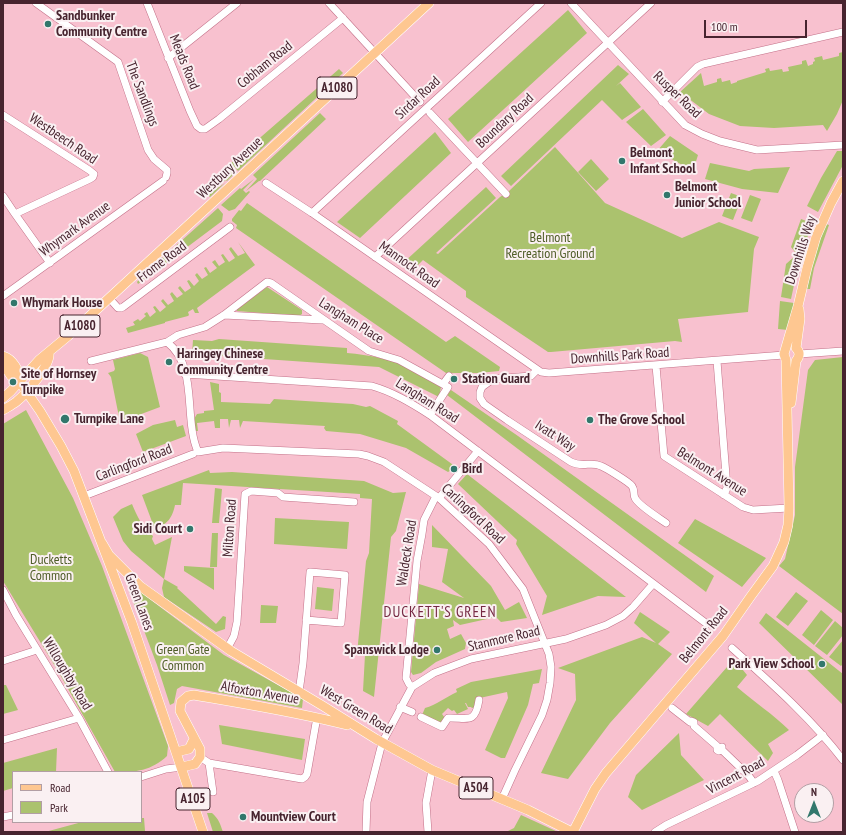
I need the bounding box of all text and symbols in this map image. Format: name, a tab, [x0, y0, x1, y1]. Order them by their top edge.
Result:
place label: Sandbunker Community Centre	[56, 8, 147, 40]
scale bar	[706, 12, 809, 38]
marker: Sandbunker Community Centre	[43, 19, 53, 29]
text: 100 m	[711, 19, 738, 34]
street label: Meads Road	[165, 32, 203, 92]
street label: Cobham Road	[234, 38, 296, 92]
street label: The Sandlings	[122, 59, 162, 129]
street label: Rusper Road	[650, 68, 704, 122]
street label: Sirdar Road	[392, 73, 444, 123]
road number: A1080	[317, 77, 357, 99]
street label: Boundary Road	[473, 90, 537, 152]
street label: Westbeech Road	[26, 110, 100, 168]
street label: Westbury Avenue	[194, 134, 266, 202]
place label: Belmont Infant School	[630, 145, 696, 178]
marker: Belmont Infant School	[617, 156, 627, 166]
place label: Belmont Junior School	[675, 179, 741, 212]
marker: Belmont Junior School	[662, 190, 672, 200]
street label: Whymark Avenue	[36, 198, 114, 260]
street label: Downhills Way	[782, 214, 820, 286]
park label: Belmont Recreation Ground	[505, 230, 595, 262]
street label: Frome Road	[134, 238, 190, 286]
street label: Mannock Road	[375, 238, 443, 292]
place label: Whymark House	[22, 295, 103, 311]
street label: Langham Place	[316, 295, 386, 347]
marker: Whymark House	[9, 298, 19, 308]
road number: A1080	[60, 315, 100, 337]
street label: Downhills Park Road	[570, 344, 670, 368]
place label: Haringey Chinese Community Centre	[177, 346, 268, 378]
marker: Haringey Chinese Community Centre	[164, 357, 174, 367]
place label: Site of Hornsey Turnpike	[21, 366, 96, 398]
place label: Station Guard	[462, 371, 530, 387]
marker: Station Guard	[449, 374, 459, 384]
street label: Langham Road	[392, 375, 462, 427]
marker: Site of Hornsey Turnpike	[8, 377, 18, 387]
place label: Turnpike Lane	[74, 411, 144, 427]
place label: The Grove School	[598, 412, 685, 428]
marker: Turnpike Lane	[59, 413, 71, 425]
marker: The Grove School	[585, 415, 595, 425]
street label: Ivatt Way	[532, 417, 578, 455]
street label: Carlingford Road	[93, 441, 175, 485]
street label: Belmont Avenue	[674, 444, 750, 500]
place label: Bird	[462, 461, 482, 477]
marker: Bird	[449, 464, 459, 474]
street label: Carlingford Road	[438, 480, 508, 548]
street label: Milton Road	[220, 498, 240, 558]
street label: Waldeck Road	[393, 519, 421, 587]
place label: Sidi Court	[133, 521, 182, 537]
marker: Sidi Court	[185, 524, 195, 534]
park label: Ducketts Common	[30, 552, 72, 584]
street label: Green Lanes	[121, 571, 157, 633]
street label: Belmont Road	[676, 603, 732, 667]
district label: DUCKETT'S GREEN	[384, 604, 496, 622]
street label: Stanmore Road	[466, 623, 542, 655]
street label: Willoughby Road	[39, 635, 95, 713]
park label: Green Gate Common	[156, 642, 210, 674]
place label: Spanswick Lodge	[344, 642, 429, 658]
marker: Spanswick Lodge	[432, 645, 442, 655]
place label: Park View School	[729, 656, 814, 672]
marker: Park View School	[817, 659, 827, 669]
street label: Alfoxton Avenue	[220, 678, 300, 708]
street label: West Green Road	[317, 682, 395, 738]
street label: Vincent Road	[704, 754, 768, 798]
legend	[12, 771, 142, 823]
road number: A504	[459, 777, 493, 799]
text: Road	[50, 780, 70, 795]
north arrow	[794, 783, 834, 823]
text: N	[811, 785, 817, 799]
road number: A105	[176, 788, 210, 810]
text: Park	[50, 800, 68, 815]
place label: Mountview Court	[251, 809, 336, 825]
marker: Mountview Court	[238, 812, 248, 822]

